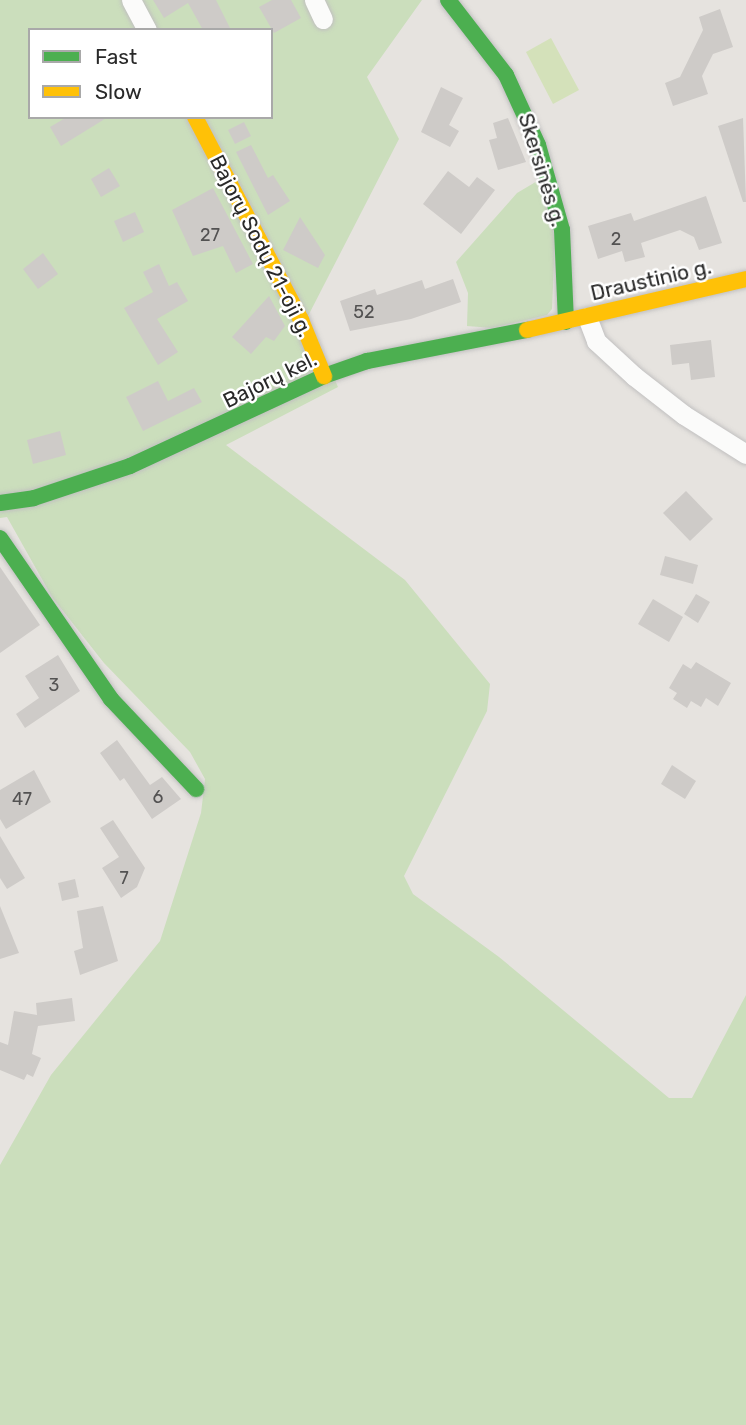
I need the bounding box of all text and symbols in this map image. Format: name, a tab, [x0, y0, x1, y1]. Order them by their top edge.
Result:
legend	[28, 28, 273, 119]
text: Fast	[95, 44, 137, 69]
text: Slow	[95, 79, 142, 104]
street label: Skersinės g.	[513, 110, 571, 230]
street label: Bajorų Sodų 21-oji g.	[204, 151, 318, 341]
house number: 27	[200, 224, 220, 246]
house number: 2	[611, 228, 621, 250]
street label: Draustinio g.	[588, 254, 714, 306]
house number: 52	[353, 301, 375, 323]
street label: Bajorų kel.	[219, 346, 321, 414]
house number: 3	[49, 674, 59, 696]
house number: 6	[153, 786, 163, 808]
house number: 47	[12, 788, 32, 810]
house number: 7	[119, 867, 129, 889]

